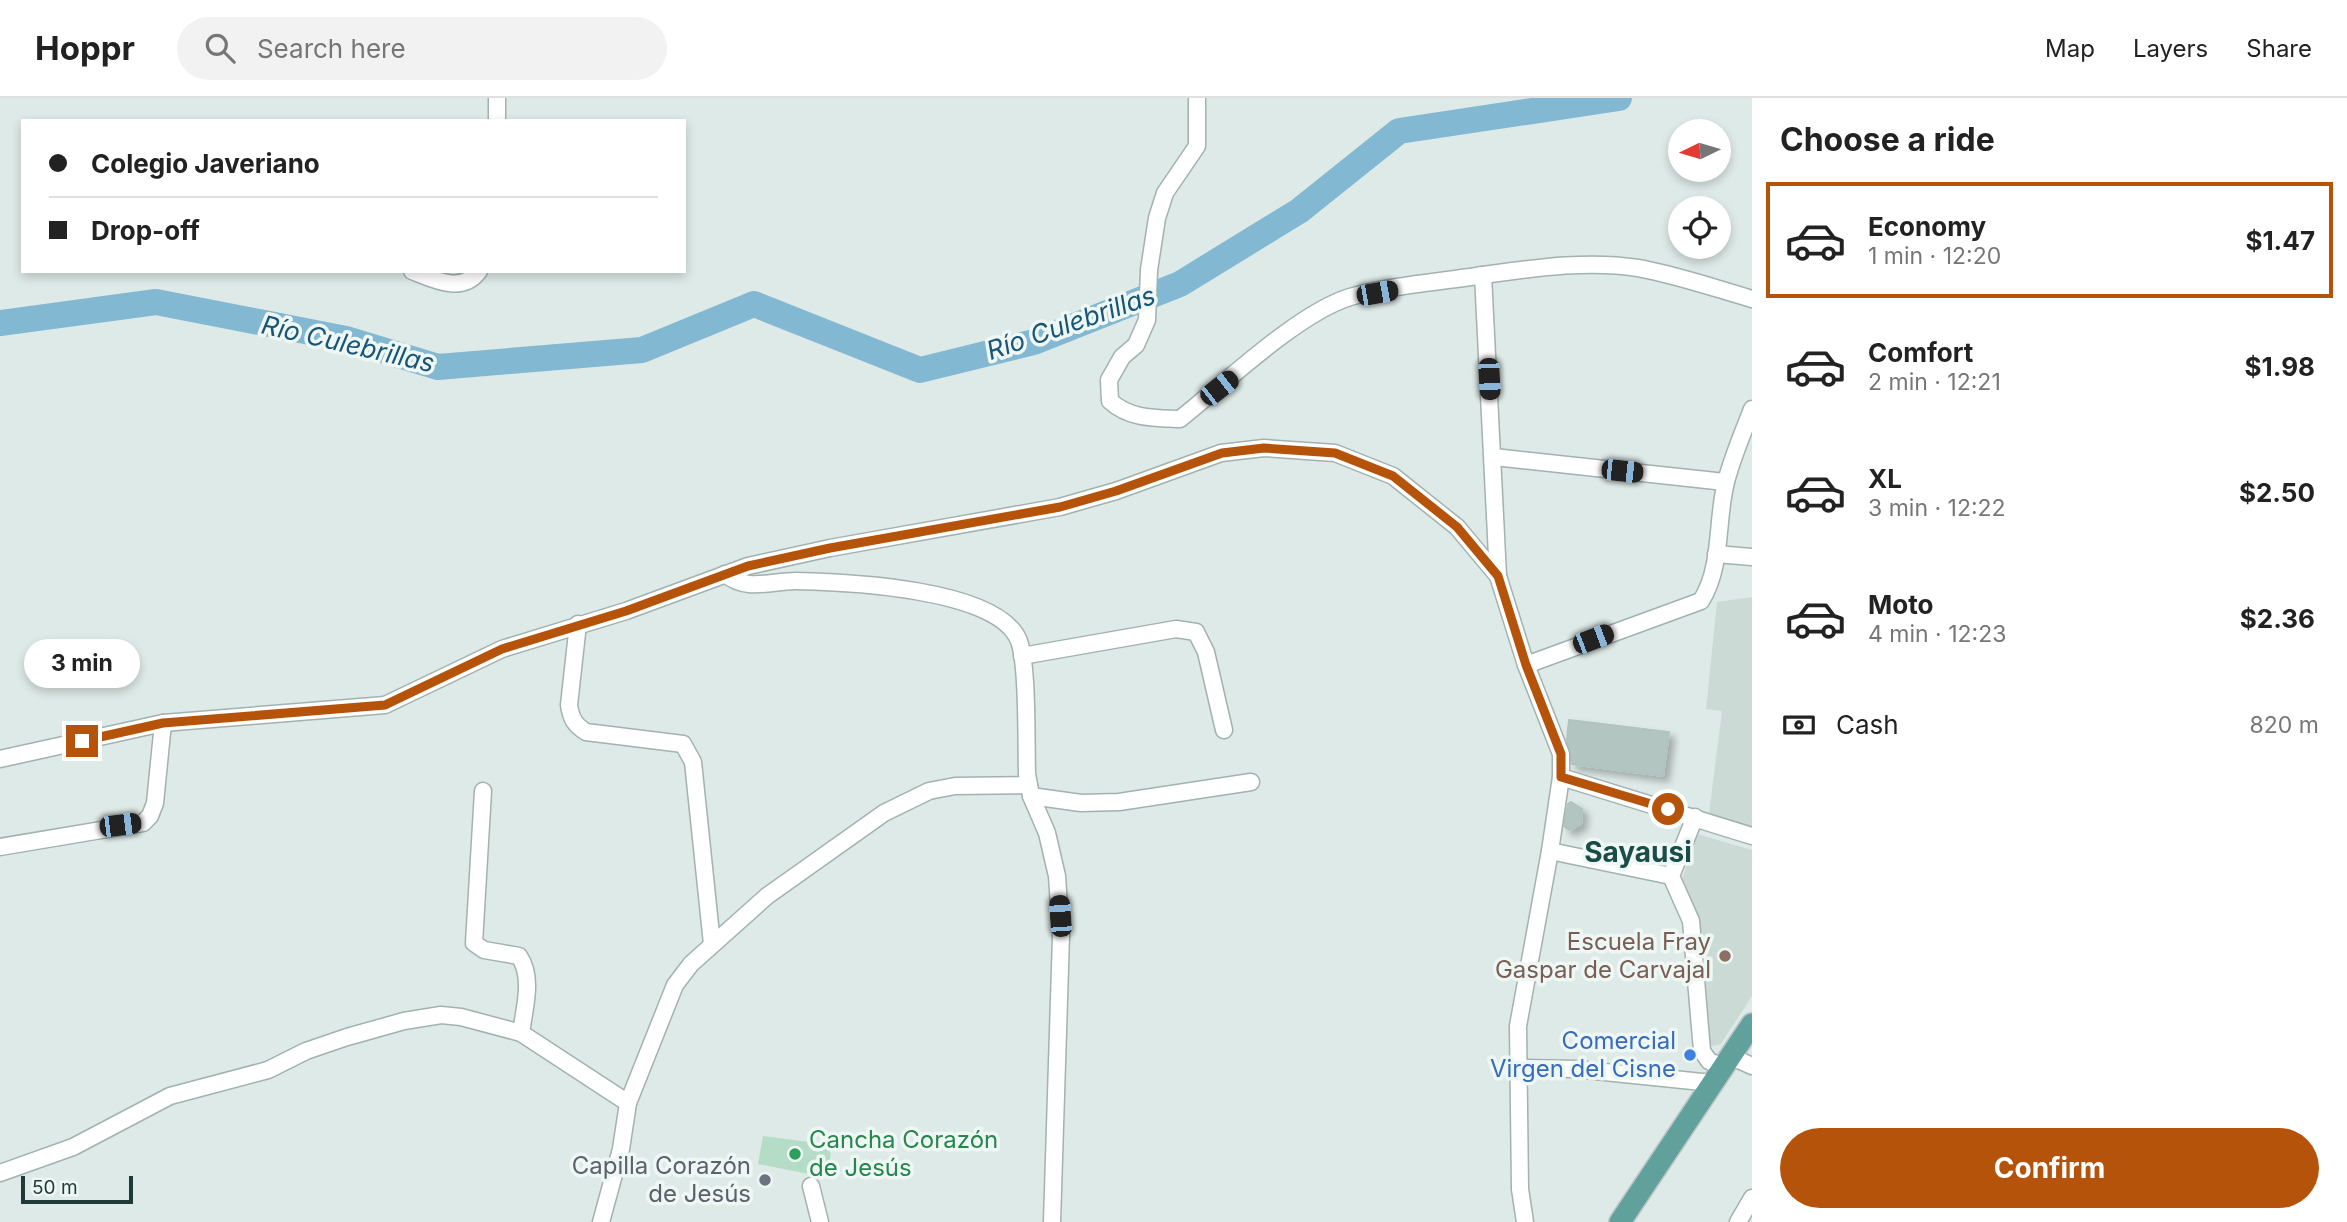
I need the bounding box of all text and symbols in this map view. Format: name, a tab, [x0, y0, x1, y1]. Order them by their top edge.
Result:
search box	[177, 17, 667, 80]
text: Hoppr	[35, 28, 135, 68]
icon: search	[201, 29, 239, 67]
text: Search here	[257, 33, 406, 64]
text: Map	[2045, 34, 2095, 63]
text: Layers	[2133, 34, 2208, 63]
text: Share	[2246, 34, 2312, 63]
north arrow	[1668, 119, 1731, 182]
map controls	[1668, 119, 1731, 259]
text: Choose a ride	[1780, 120, 1995, 159]
text: Colegio Javeriano	[91, 148, 320, 179]
button: locate	[1668, 196, 1731, 259]
icon: car	[1784, 209, 1847, 272]
text: Economy	[1868, 211, 1986, 242]
text: Drop-off	[91, 215, 200, 246]
text: $1.47	[2245, 225, 2315, 256]
text: 1 min · 12:20	[1868, 242, 2001, 270]
water label: Río Culebrillas	[982, 279, 1159, 366]
car	[1355, 279, 1400, 307]
water label: Río Culebrillas	[259, 309, 437, 378]
icon: car	[1784, 335, 1847, 398]
text: Comfort	[1868, 337, 1973, 368]
text: $1.98	[2245, 351, 2315, 382]
car	[1478, 357, 1501, 401]
car	[1196, 367, 1243, 409]
text: 2 min · 12:21	[1868, 368, 2001, 396]
car	[1601, 458, 1644, 484]
icon: car	[1784, 461, 1847, 524]
text: XL	[1868, 463, 1902, 494]
text: $2.50	[2239, 477, 2315, 508]
text: 3 min · 12:22	[1868, 494, 2006, 522]
icon: car	[1784, 587, 1847, 650]
text: Moto	[1868, 589, 1933, 620]
text: $2.36	[2240, 603, 2315, 634]
text: 4 min · 12:23	[1868, 620, 2006, 648]
car	[1570, 622, 1617, 656]
callout: 3 min	[24, 640, 140, 688]
text: 3 min	[51, 649, 113, 677]
icon: cash	[1780, 706, 1818, 744]
text: Cash	[1836, 709, 1899, 740]
text: 820 m	[2250, 711, 2319, 739]
route end	[66, 725, 98, 757]
route start	[1652, 793, 1684, 825]
car	[98, 812, 143, 838]
district label: Sayausi	[1584, 835, 1692, 869]
car	[1049, 894, 1072, 938]
place label: Escuela Fray Gaspar de Carvajal	[1495, 927, 1711, 984]
marker: Escuela Fray Gaspar de Carvajal	[1717, 948, 1733, 964]
place label: Comercial Virgen del Cisne	[1490, 1026, 1676, 1083]
marker: Comercial Virgen del Cisne	[1682, 1047, 1698, 1063]
place label: Cancha Corazón de Jesús	[809, 1125, 998, 1182]
button: Confirm	[1780, 1128, 2319, 1208]
marker: Cancha Corazón de Jesús	[787, 1146, 803, 1162]
place label: Capilla Corazón de Jesús	[572, 1151, 751, 1208]
marker: Capilla Corazón de Jesús	[757, 1172, 773, 1188]
scale bar	[21, 1173, 133, 1205]
text: 50 m	[32, 1176, 78, 1199]

